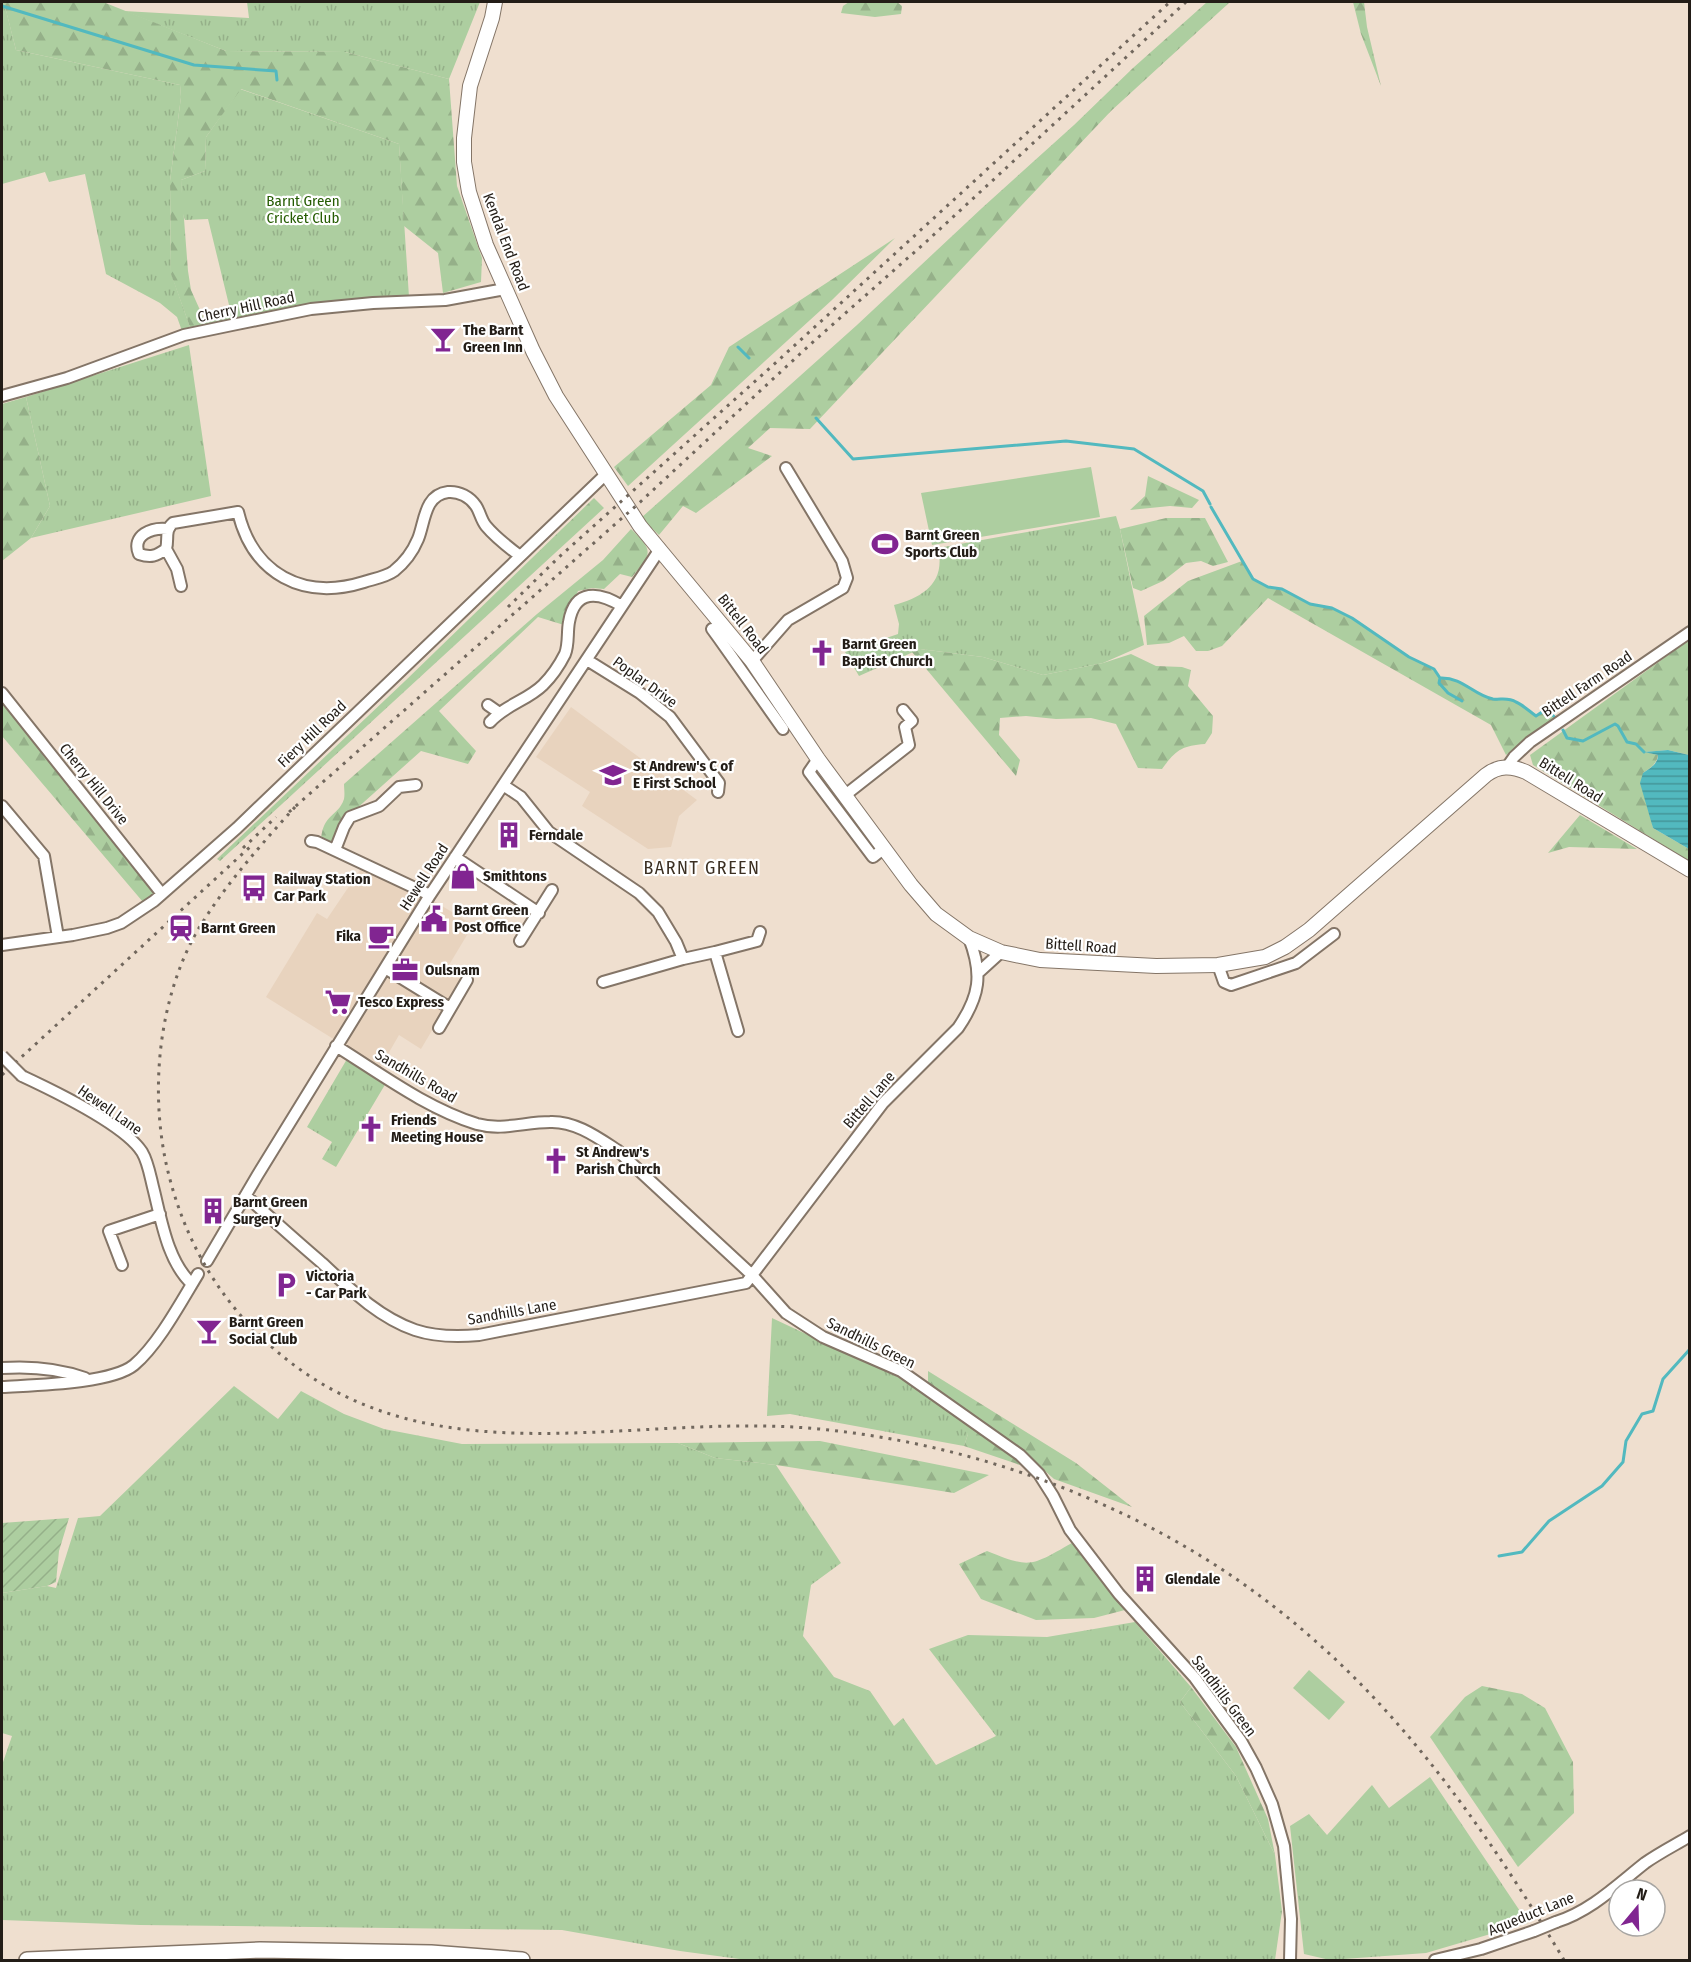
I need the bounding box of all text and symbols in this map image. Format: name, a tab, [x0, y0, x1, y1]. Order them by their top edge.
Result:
street label: Kendal End Road	[479, 191, 533, 293]
park label: Barnt Green Cricket Club	[266, 192, 340, 227]
street label: Cherry Hill Road	[196, 288, 296, 326]
place label: The Barnt Green Inn	[463, 321, 524, 356]
bar icon: The Barnt Green Inn	[428, 324, 458, 354]
place label: Barnt Green Sports Club	[905, 526, 980, 561]
sports icon: Barnt Green Sports Club	[870, 529, 900, 559]
street label: Bittell Road	[714, 590, 772, 658]
place label: Barnt Green Baptist Church	[842, 635, 933, 670]
church icon: Barnt Green Baptist Church	[807, 638, 837, 668]
street label: Bittell Farm Road	[1539, 647, 1635, 721]
street label: Poplar Drive	[609, 653, 681, 711]
street label: Fiery Hill Road	[274, 697, 350, 771]
street label: Cherry Hill Drive	[56, 740, 132, 828]
street label: Bittell Road	[1536, 753, 1606, 807]
place label: St Andrew's C of E First School	[633, 757, 734, 792]
school or university icon: St Andrew's C of E First School	[598, 760, 628, 790]
building icon: Ferndale	[494, 820, 524, 850]
place label: Ferndale	[529, 826, 584, 844]
street label: Hewell Road	[396, 840, 452, 914]
district label: BARNT GREEN	[644, 857, 760, 879]
shop icon: Smithtons	[448, 861, 478, 891]
place label: Smithtons	[483, 867, 547, 885]
place label: Railway Station Car Park	[274, 870, 371, 905]
bus stop icon: Railway Station Car Park	[239, 873, 269, 903]
place label: Barnt Green Post Office	[454, 901, 529, 936]
public building icon: Barnt Green Post Office	[419, 904, 449, 934]
station icon: Barnt Green	[166, 913, 196, 943]
place label: Barnt Green	[201, 919, 276, 937]
cafe icon: Fika	[366, 921, 396, 951]
place label: Fika	[336, 927, 362, 945]
street label: Bittell Road	[1045, 935, 1117, 957]
office icon: Oulsnam	[390, 955, 420, 985]
place label: Oulsnam	[425, 961, 480, 979]
supermarket icon: Tesco Express	[323, 987, 353, 1017]
place label: Tesco Express	[358, 993, 445, 1011]
street label: Sandhills Road	[372, 1045, 460, 1107]
street label: Bittell Lane	[839, 1068, 899, 1132]
street label: Hewell Lane	[74, 1081, 146, 1139]
place label: Friends Meeting House	[391, 1111, 484, 1146]
church icon: Friends Meeting House	[356, 1114, 386, 1144]
place label: St Andrew's Parish Church	[576, 1143, 661, 1178]
church icon: St Andrew's Parish Church	[541, 1146, 571, 1176]
place label: Barnt Green Surgery	[233, 1193, 308, 1228]
building icon: Barnt Green Surgery	[198, 1196, 228, 1226]
place label: Victoria - Car Park	[305, 1267, 367, 1302]
parking icon: Victoria - Car Park	[271, 1270, 301, 1300]
street label: Sandhills Lane	[466, 1295, 558, 1329]
place label: Barnt Green Social Club	[229, 1313, 304, 1348]
street label: Sandhills Green	[824, 1314, 918, 1372]
bar icon: Barnt Green Social Club	[194, 1316, 224, 1346]
building icon: Glendale	[1130, 1564, 1160, 1594]
place label: Glendale	[1165, 1570, 1221, 1588]
street label: Sandhills Green	[1188, 1652, 1260, 1740]
north arrow	[1607, 1878, 1667, 1938]
text: N	[1634, 1884, 1649, 1905]
street label: Aqueduct Lane	[1485, 1889, 1577, 1939]

